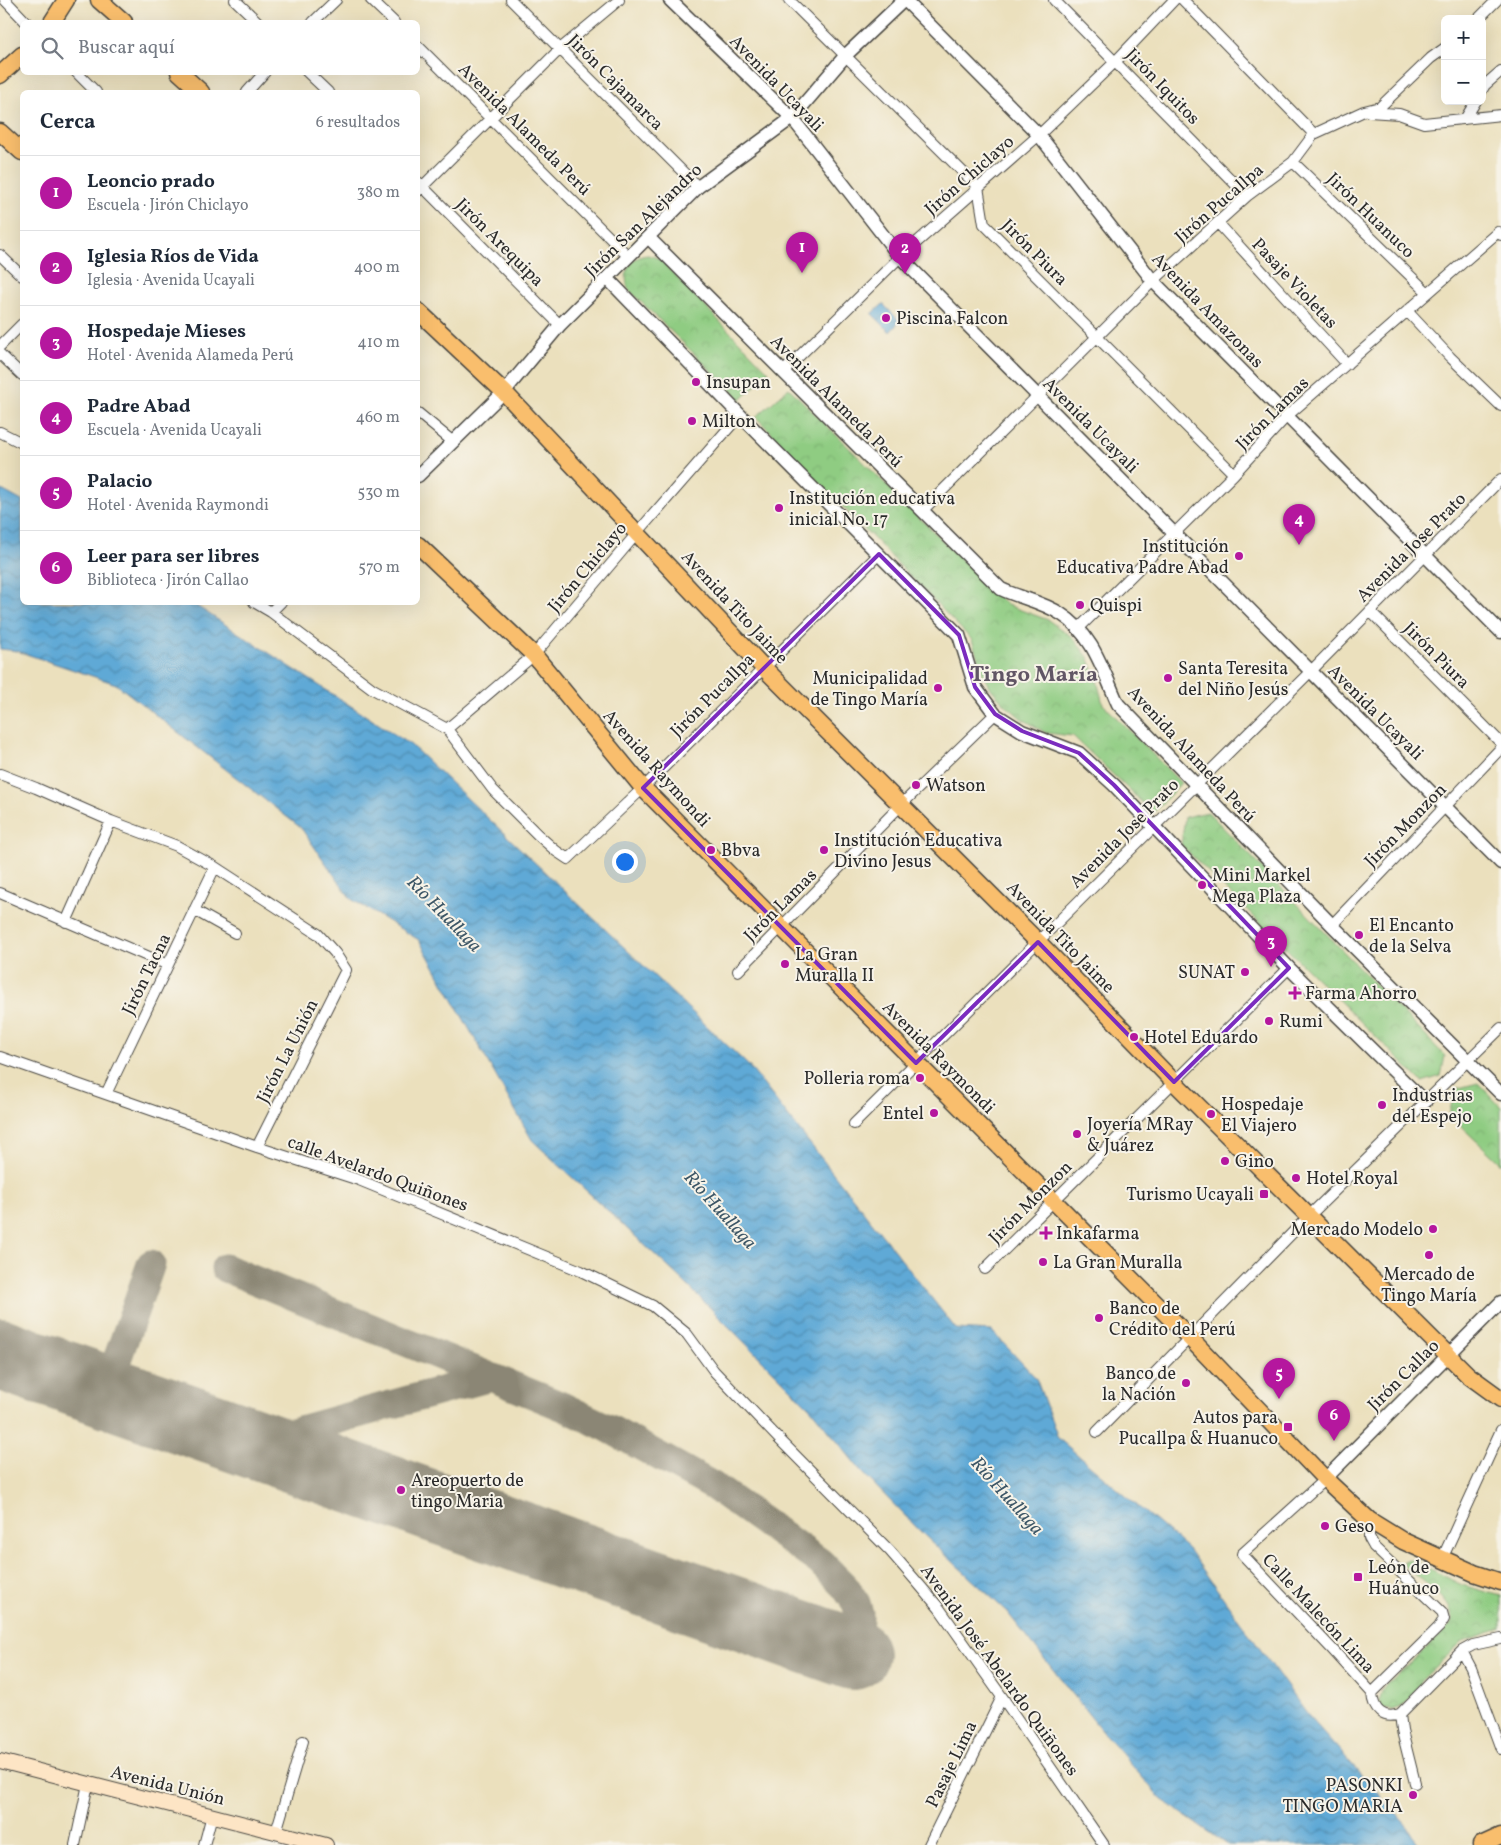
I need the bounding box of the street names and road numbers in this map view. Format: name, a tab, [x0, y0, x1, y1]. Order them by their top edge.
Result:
street label: Jirón Cajamarca	[561, 29, 669, 137]
street label: Avenida Ucayali	[723, 30, 829, 138]
street label: Jirón Iquitos	[1119, 43, 1205, 131]
street label: Avenida Alameda Perú	[452, 58, 596, 202]
street label: Jirón Chiclayo	[920, 130, 1020, 222]
street label: Jirón San Alejandro	[580, 158, 708, 284]
street label: Jirón Pucallpa	[1170, 158, 1270, 250]
street label: Jirón Huanuco	[1320, 167, 1420, 265]
street label: Jirón Arequipa	[449, 193, 549, 293]
street label: Jirón Piura	[995, 214, 1073, 292]
street label: Pasaje Violetas	[1245, 233, 1343, 335]
street label: Avenida Amazonas	[1145, 248, 1269, 374]
street label: Avenida Alameda Perú	[764, 330, 908, 474]
street label: Jirón Lamas	[1231, 372, 1315, 456]
street label: Avenida Ucayali	[1036, 373, 1143, 480]
street label: Avenida Jose Prato	[1352, 488, 1473, 609]
street label: Jirón Chiclayo	[543, 517, 633, 619]
street label: Avenida Tito Jaime	[675, 546, 793, 670]
street label: Jirón Piura	[1397, 617, 1475, 695]
street label: Jirón Pucallpa	[665, 648, 761, 744]
street label: Avenida Ucayali	[1321, 660, 1428, 767]
street label: Avenida Alameda Perú	[1121, 681, 1261, 829]
street label: Avenida Raymondi	[596, 705, 716, 833]
street label: Avenida Jose Prato	[1065, 774, 1186, 895]
street label: Jirón Monzon	[1359, 778, 1453, 874]
street label: Jirón Lamas	[739, 864, 823, 948]
street label: Avenida Tito Jaime	[1000, 877, 1120, 1000]
street label: Jirón Tacna	[117, 929, 178, 1020]
street label: Jirón La Unión	[251, 995, 325, 1108]
street label: Avenida Raymondi	[876, 996, 1000, 1120]
street label: calle Avelardo Quiñones	[284, 1130, 471, 1219]
street label: Jirón Monzon	[984, 1156, 1079, 1250]
street label: Jirón Callao	[1362, 1334, 1446, 1418]
street label: Calle Malecón Lima	[1256, 1549, 1380, 1679]
street label: Avenida José Abelardo Quiñones	[913, 1560, 1084, 1782]
street label: Pasaje Lima	[921, 1717, 984, 1812]
street label: Avenida Unión	[108, 1760, 228, 1813]

